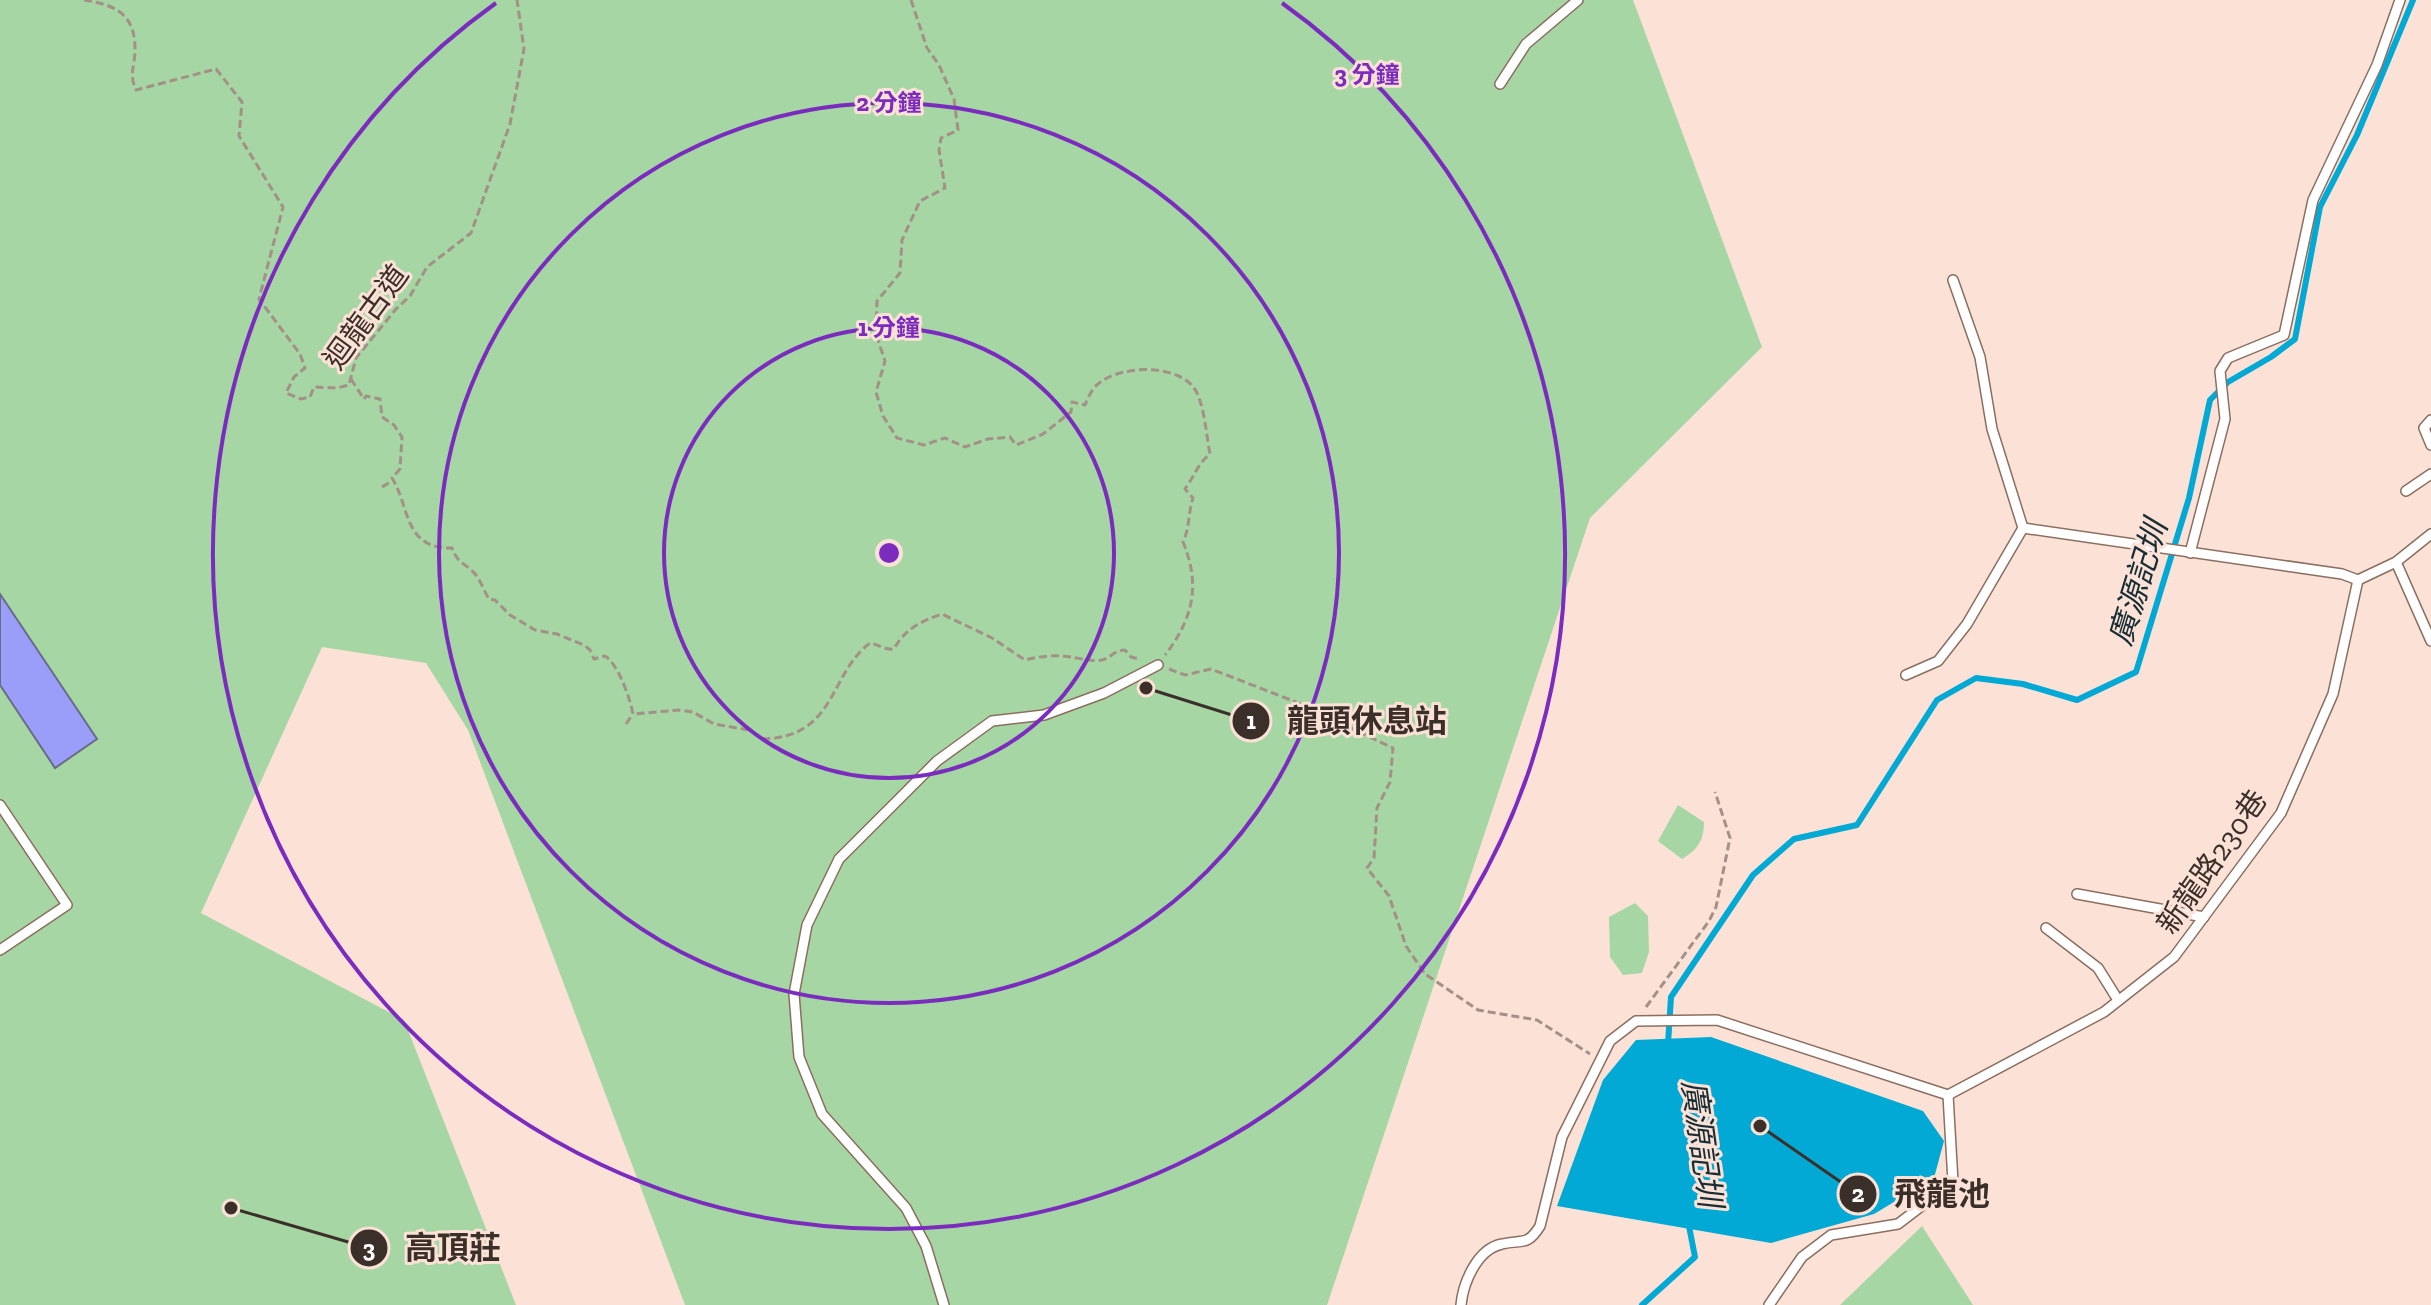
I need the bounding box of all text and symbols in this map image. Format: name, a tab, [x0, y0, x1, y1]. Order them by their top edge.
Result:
text: 3 分鐘	[1334, 60, 1400, 89]
text: 2 分鐘	[856, 88, 922, 117]
street label: 迴龍古道	[316, 258, 416, 376]
text: 1 分鐘	[858, 313, 920, 342]
water label: 廣源記圳	[2101, 512, 2176, 650]
centre of rings	[875, 539, 903, 567]
callout: 龍頭休息站	[1231, 693, 1463, 749]
text: 龍頭休息站	[1287, 702, 1447, 740]
text: 1	[1246, 706, 1256, 735]
street label: 新龍路230巷	[2149, 783, 2275, 941]
water label: 廣源記圳	[1674, 1077, 1730, 1213]
callout: 飛龍池	[1838, 1166, 2006, 1222]
text: 飛龍池	[1894, 1175, 1990, 1213]
text: 2	[1852, 1179, 1865, 1208]
callout: 高頂莊	[349, 1220, 517, 1276]
text: 高頂莊	[405, 1229, 501, 1267]
text: 3	[363, 1234, 376, 1263]

